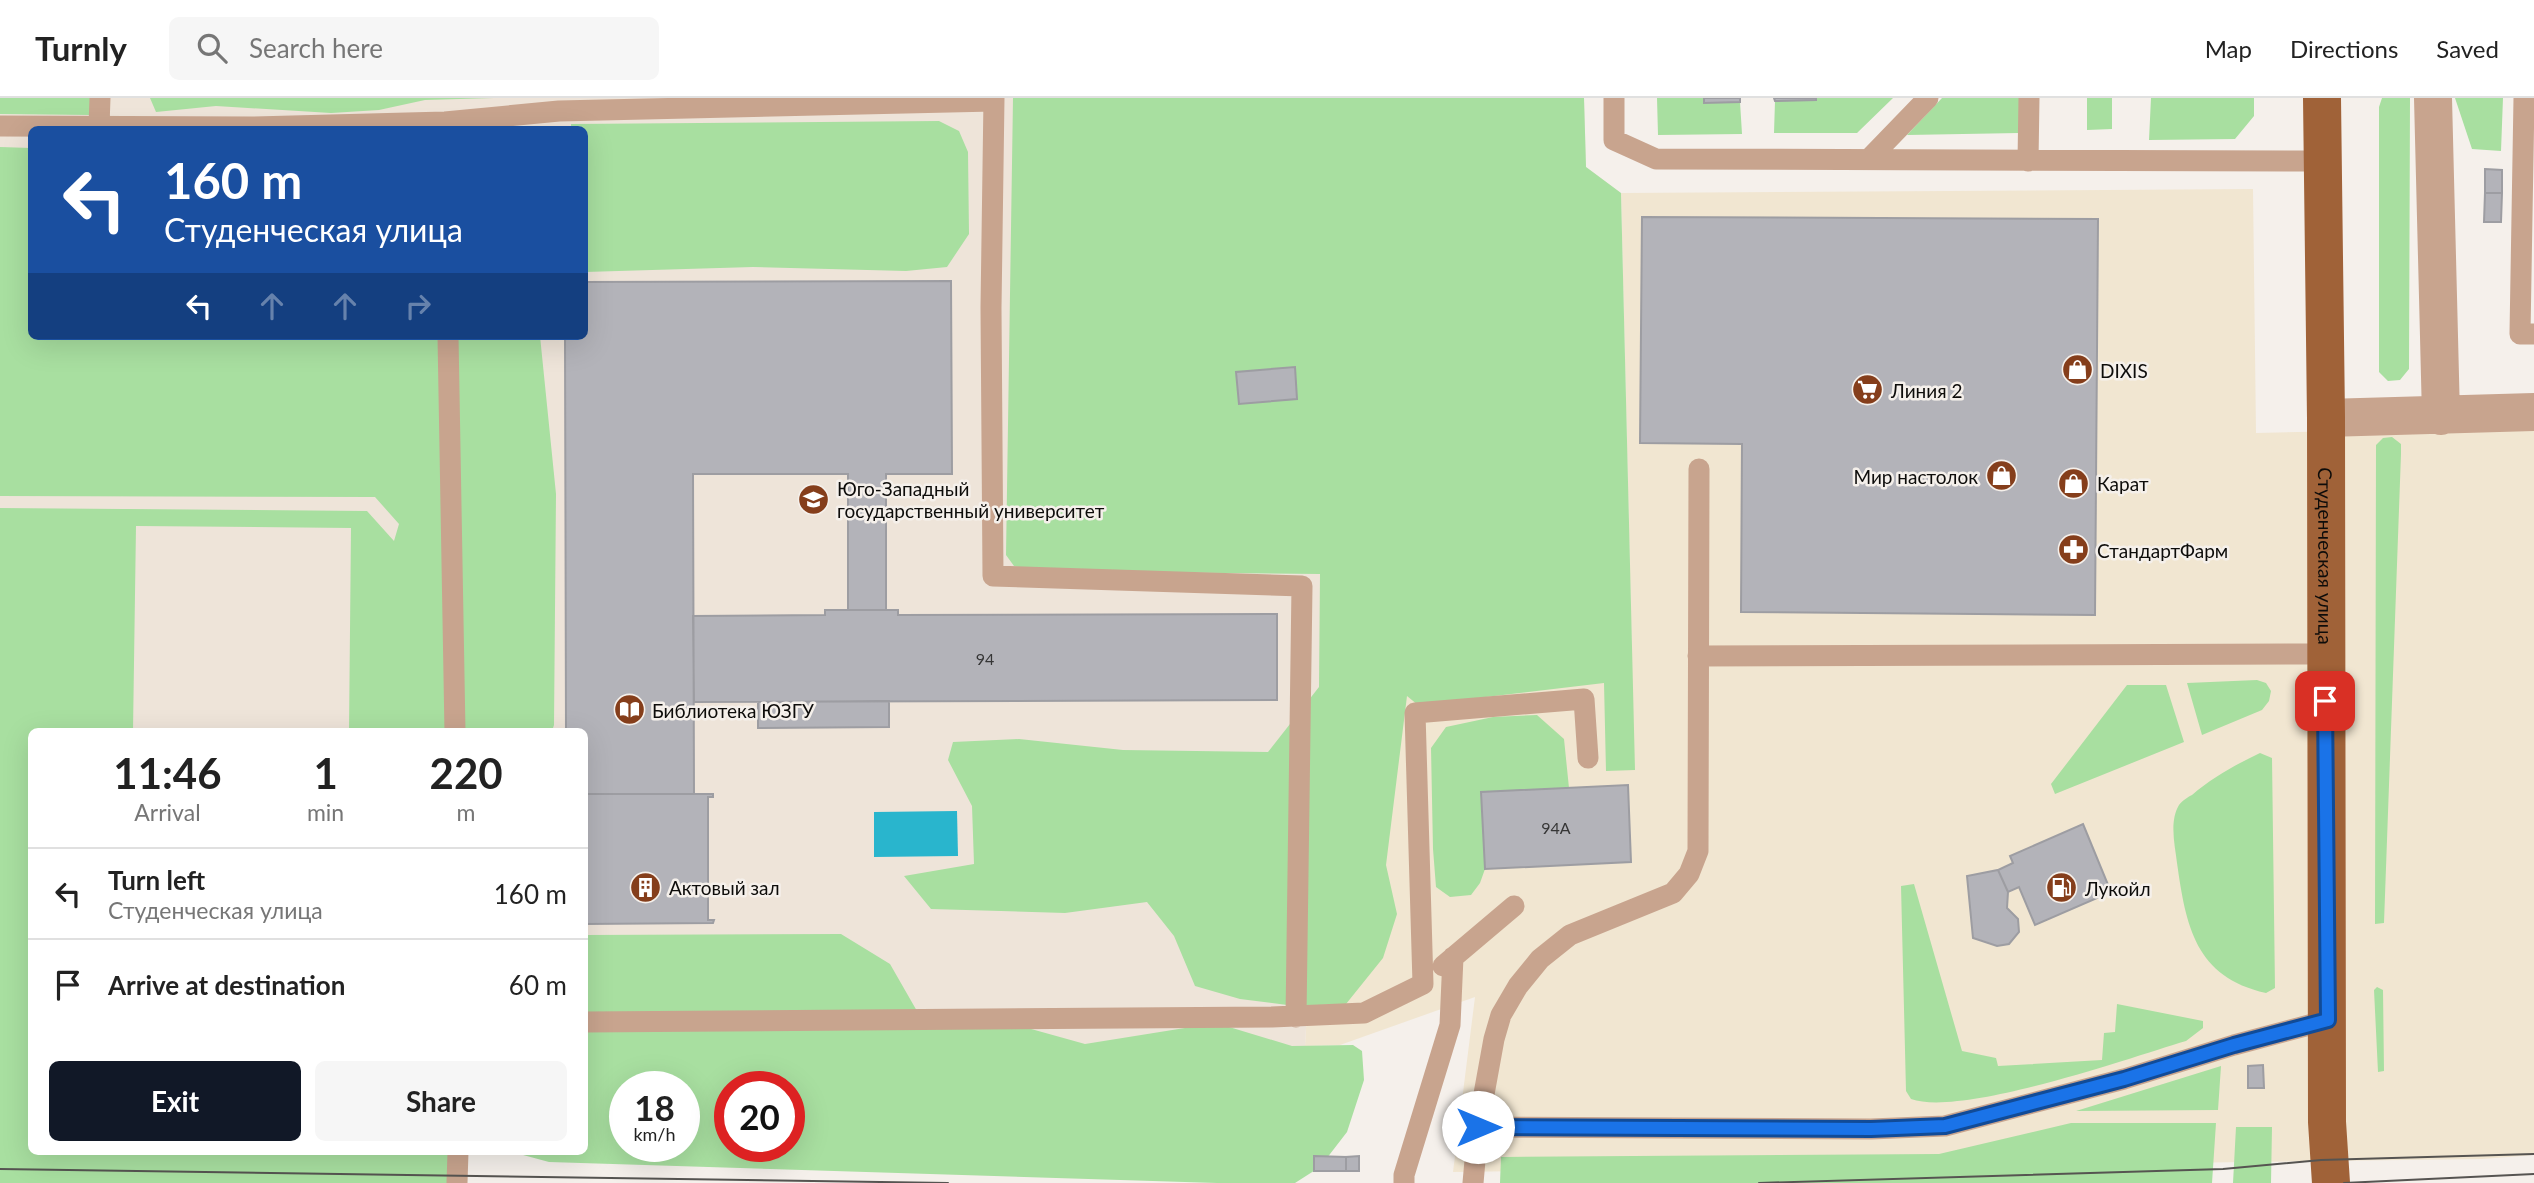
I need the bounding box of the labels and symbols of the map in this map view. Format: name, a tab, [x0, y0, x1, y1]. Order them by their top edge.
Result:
shop icon: DIXIS	[2060, 353, 2094, 387]
place label: DIXIS	[2100, 359, 2148, 382]
supermarket icon: Линия 2	[1851, 373, 1885, 407]
place label: Линия 2	[1890, 379, 1962, 402]
shop icon: Мир настолок	[1984, 459, 2018, 493]
place label: Мир настолок	[1853, 465, 1978, 488]
shop icon: Карат	[2057, 466, 2091, 500]
street label: Студенческая улица	[2315, 467, 2338, 645]
place label: Карат	[2097, 472, 2149, 495]
place label: Юго-Западный государственный университет	[837, 477, 1105, 522]
school or university icon: Юго-Западный государственный университет	[797, 482, 831, 516]
pharmacy icon: СтандартФарм	[2057, 533, 2091, 567]
place label: СтандартФарм	[2097, 539, 2228, 562]
house number: 94	[976, 649, 994, 668]
pin	[2295, 671, 2355, 731]
library icon: Библиотека ЮЗГУ	[612, 693, 646, 727]
place label: Библиотека ЮЗГУ	[652, 699, 814, 722]
house number: 94А	[1541, 818, 1571, 837]
building icon: Актовый зал	[629, 870, 663, 904]
fuel station icon: Лукойл	[2045, 871, 2079, 905]
place label: Актовый зал	[669, 876, 780, 899]
place label: Лукойл	[2084, 877, 2151, 900]
speed limit sign: 20	[714, 1071, 805, 1162]
position arrow	[1441, 1090, 1515, 1164]

